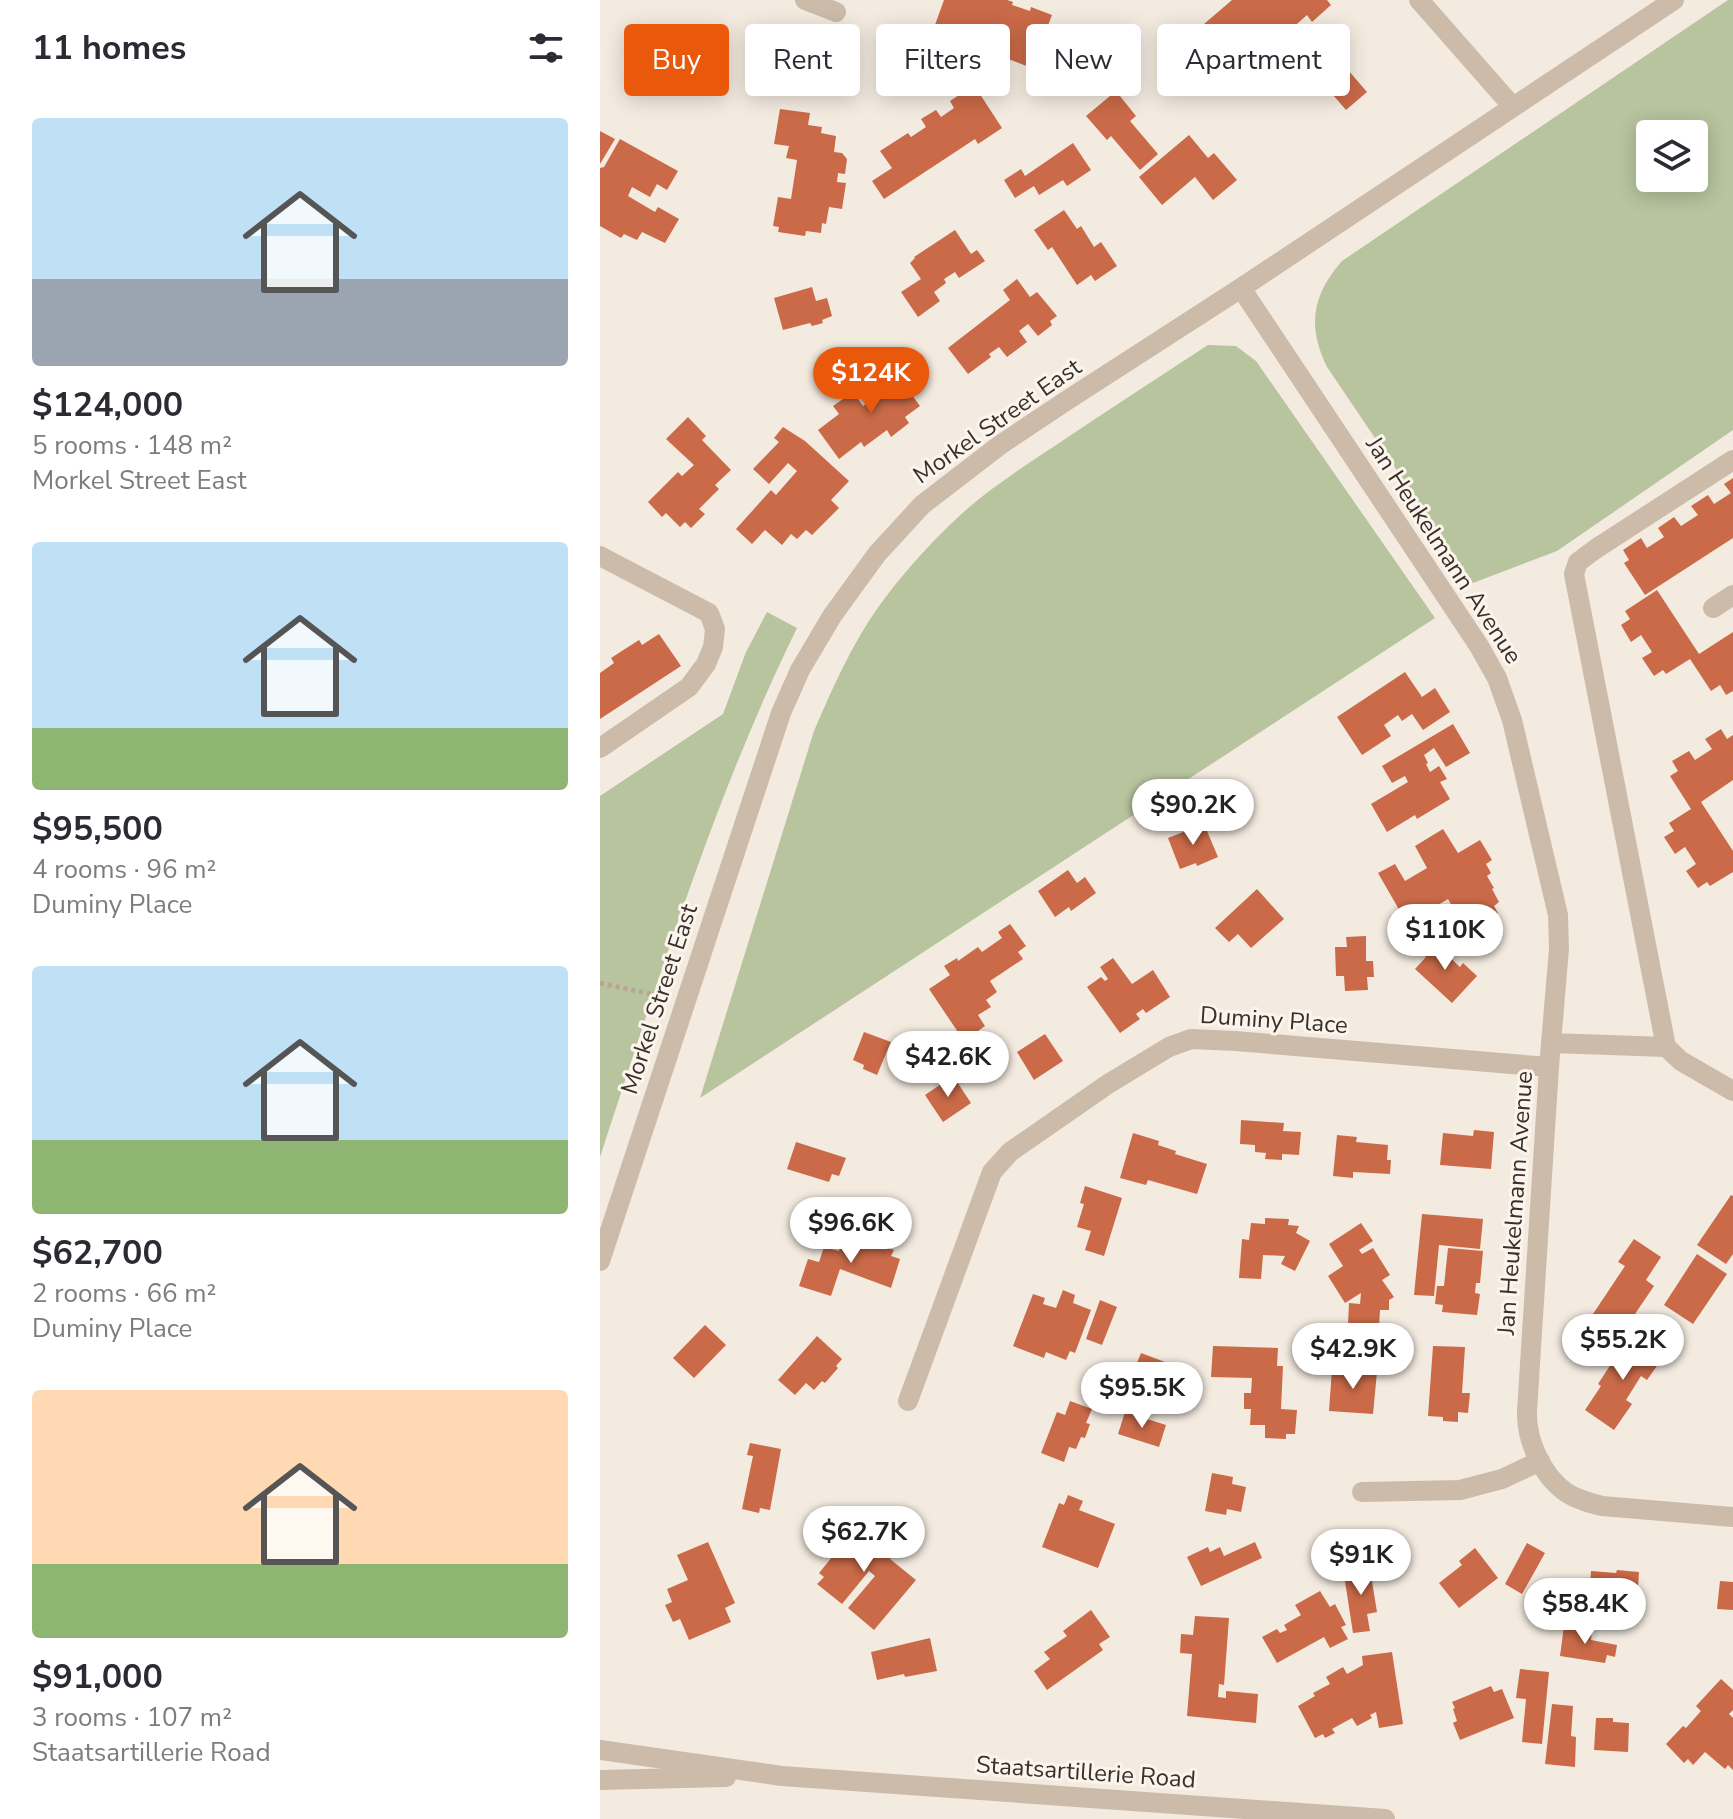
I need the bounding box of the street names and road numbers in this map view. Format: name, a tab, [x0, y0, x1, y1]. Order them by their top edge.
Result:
street label: Morkel Street East	[907, 351, 1088, 491]
street label: Jan Heukelmann Avenue	[1358, 429, 1530, 670]
street label: Morkel Street East	[613, 899, 705, 1098]
street label: Duminy Place	[1199, 999, 1349, 1041]
street label: Jan Heukelmann Avenue	[1490, 1070, 1540, 1337]
street label: Staatsartillerie Road	[975, 1748, 1197, 1796]

